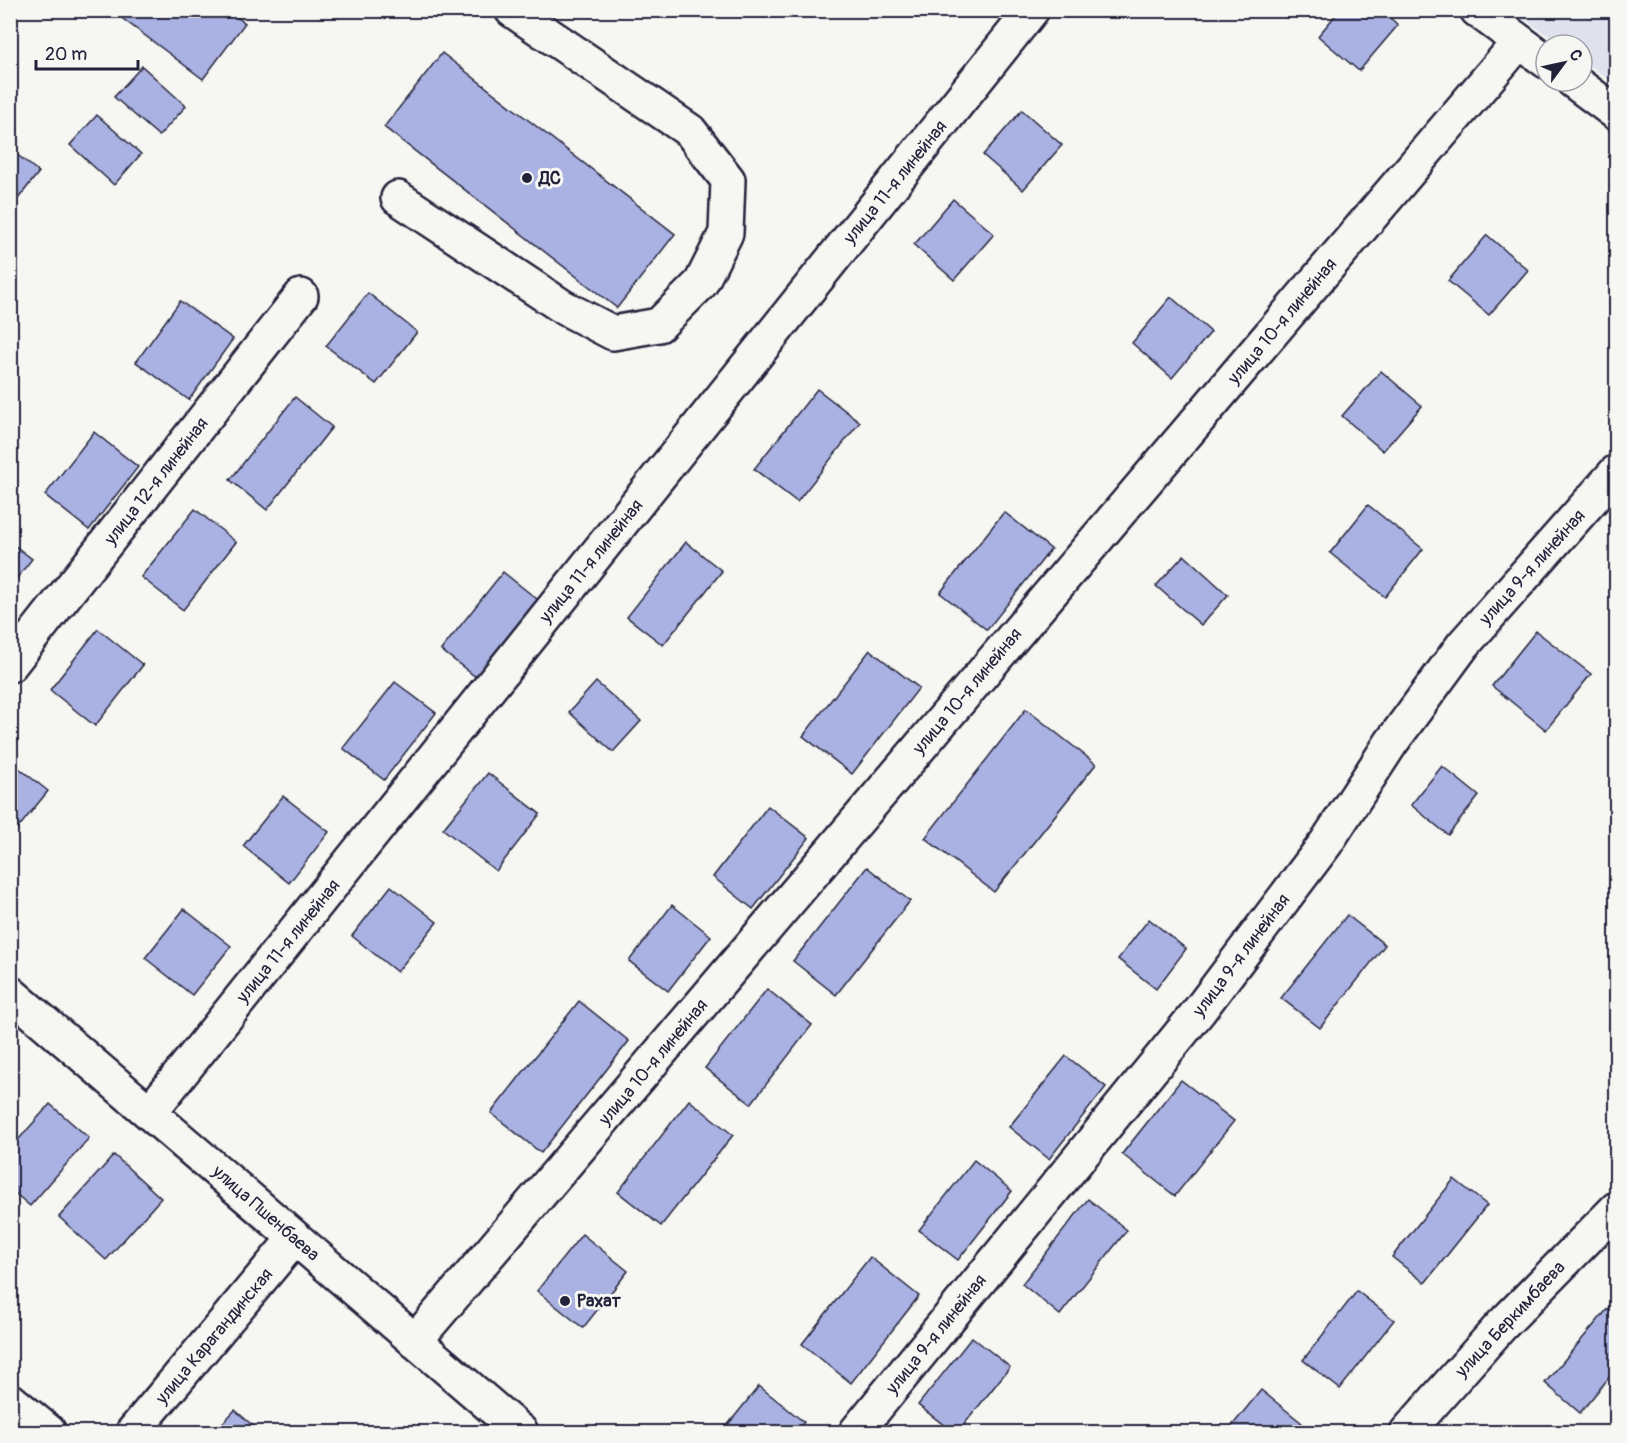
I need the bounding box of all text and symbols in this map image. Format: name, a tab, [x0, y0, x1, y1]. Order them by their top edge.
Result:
scale bar	[36, 33, 138, 71]
north arrow	[1534, 33, 1594, 93]
text: 20 m	[45, 43, 87, 66]
text: С	[1565, 46, 1587, 65]
street label: улица 11-я линейная	[838, 116, 952, 250]
place label: ДС	[538, 167, 561, 190]
marker: ДС	[520, 171, 534, 185]
street label: улица 10-я линейная	[1222, 253, 1342, 390]
street label: улица 12-я линейная	[99, 413, 213, 551]
street label: улица 11-я линейная	[534, 495, 648, 629]
street label: улица 9-я линейная	[1474, 505, 1590, 631]
street label: улица 10-я линейная	[907, 623, 1027, 760]
street label: улица 11-я линейная	[231, 875, 345, 1009]
street label: улица 9-я линейная	[1187, 889, 1295, 1022]
street label: улица 10-я линейная	[593, 994, 713, 1131]
street label: улица Пшенбаева	[206, 1160, 324, 1266]
street label: улица Беркимбаева	[1450, 1256, 1570, 1383]
street label: улица Карагандинская	[150, 1263, 278, 1410]
street label: улица 9-я линейная	[880, 1270, 992, 1400]
place label: Рахат	[577, 1290, 622, 1313]
marker: Рахат	[558, 1294, 572, 1308]

